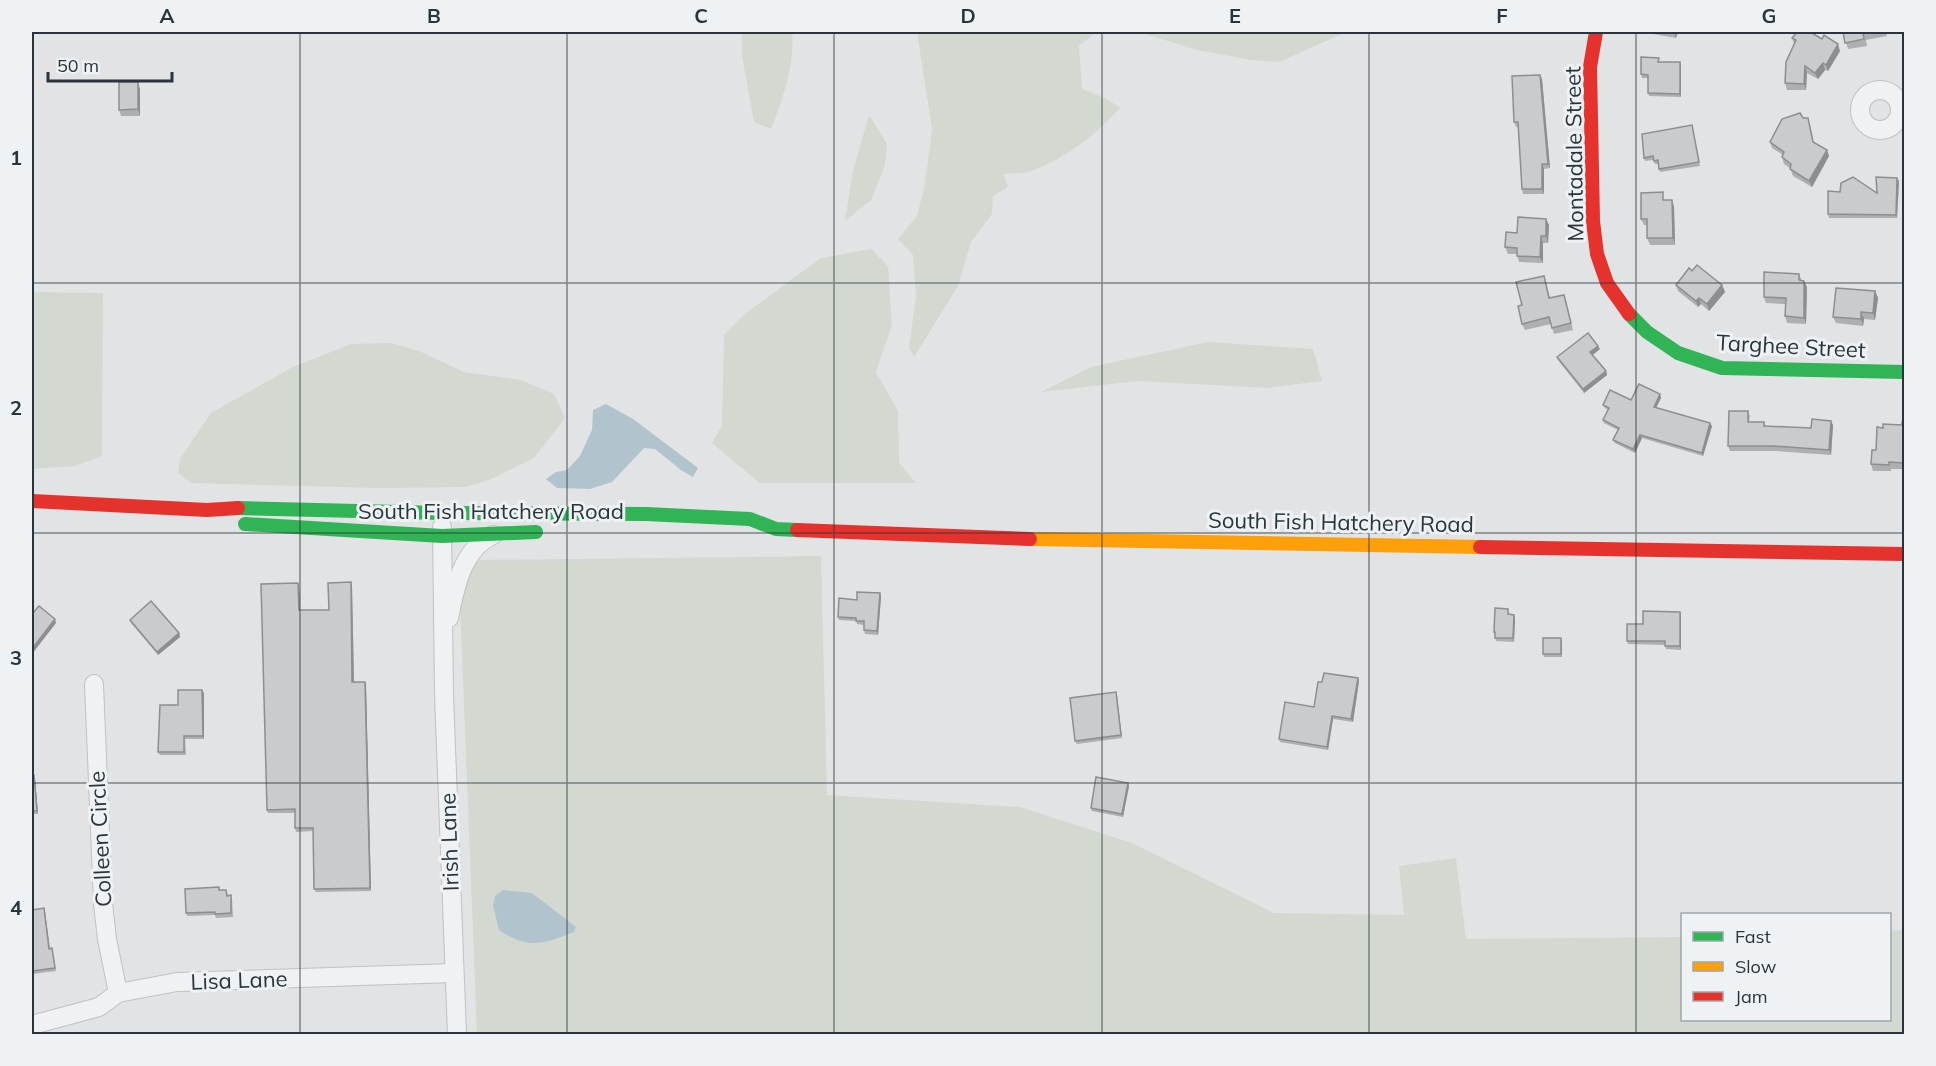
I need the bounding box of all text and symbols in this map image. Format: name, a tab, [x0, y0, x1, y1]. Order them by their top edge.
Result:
text: A	[160, 3, 175, 28]
text: B	[427, 3, 441, 28]
text: C	[694, 3, 708, 28]
text: D	[960, 3, 976, 28]
text: E	[1229, 3, 1241, 28]
text: F	[1496, 3, 1508, 28]
text: G	[1762, 3, 1776, 28]
scale bar	[48, 45, 172, 83]
text: 50 m	[57, 54, 99, 77]
street label: Montadale Street	[1558, 66, 1590, 242]
text: 1	[10, 145, 22, 170]
street label: Targhee Street	[1716, 328, 1867, 364]
text: 2	[10, 395, 22, 420]
street label: South Fish Hatchery Road	[358, 497, 624, 525]
street label: South Fish Hatchery Road	[1208, 506, 1474, 538]
text: 3	[10, 645, 22, 670]
street label: Colleen Circle	[82, 770, 118, 908]
street label: Irish Lane	[433, 792, 465, 892]
text: 4	[10, 895, 22, 920]
legend	[1681, 913, 1891, 1021]
text: Fast	[1735, 925, 1771, 948]
text: Slow	[1735, 955, 1777, 978]
street label: Lisa Lane	[190, 964, 288, 996]
text: Jam	[1735, 985, 1768, 1008]

